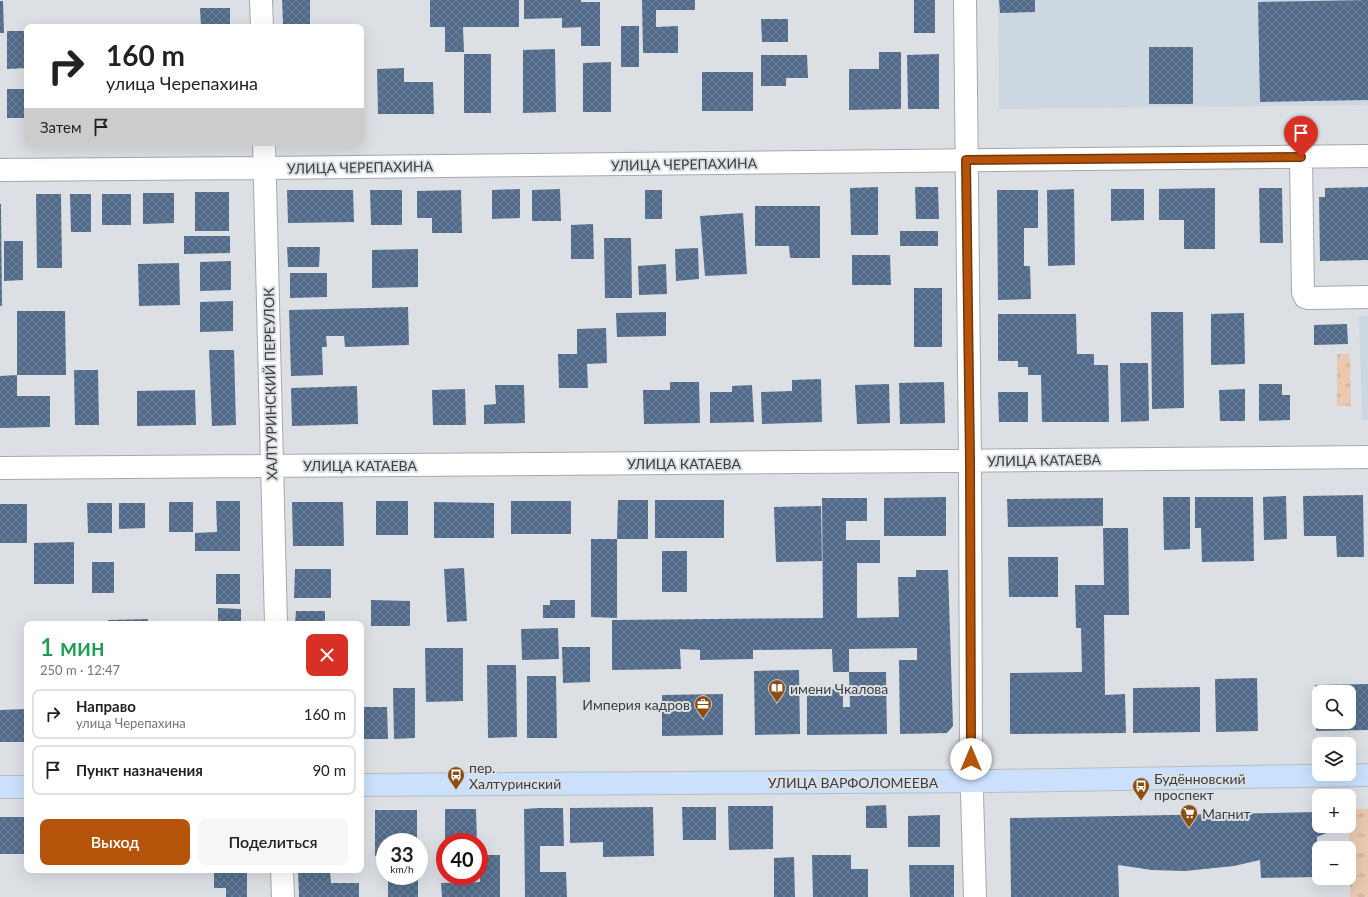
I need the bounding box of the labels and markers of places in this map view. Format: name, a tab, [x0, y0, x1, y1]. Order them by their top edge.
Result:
pin	[1284, 116, 1318, 157]
library icon: имени Чкалова	[767, 678, 787, 703]
place label: имени Чкалова	[790, 680, 888, 697]
office icon: Империя кадров	[693, 694, 713, 719]
place label: Империя кадров	[582, 696, 690, 713]
place label: пер. Халтуринский	[469, 759, 561, 792]
bus stop icon: пер. Халтуринский	[446, 765, 466, 790]
place label: Будённовский проспект	[1154, 770, 1246, 803]
bus stop icon: Будённовский проспект	[1131, 776, 1151, 801]
supermarket icon: Магнит	[1179, 803, 1199, 828]
place label: Магнит	[1202, 805, 1251, 822]

